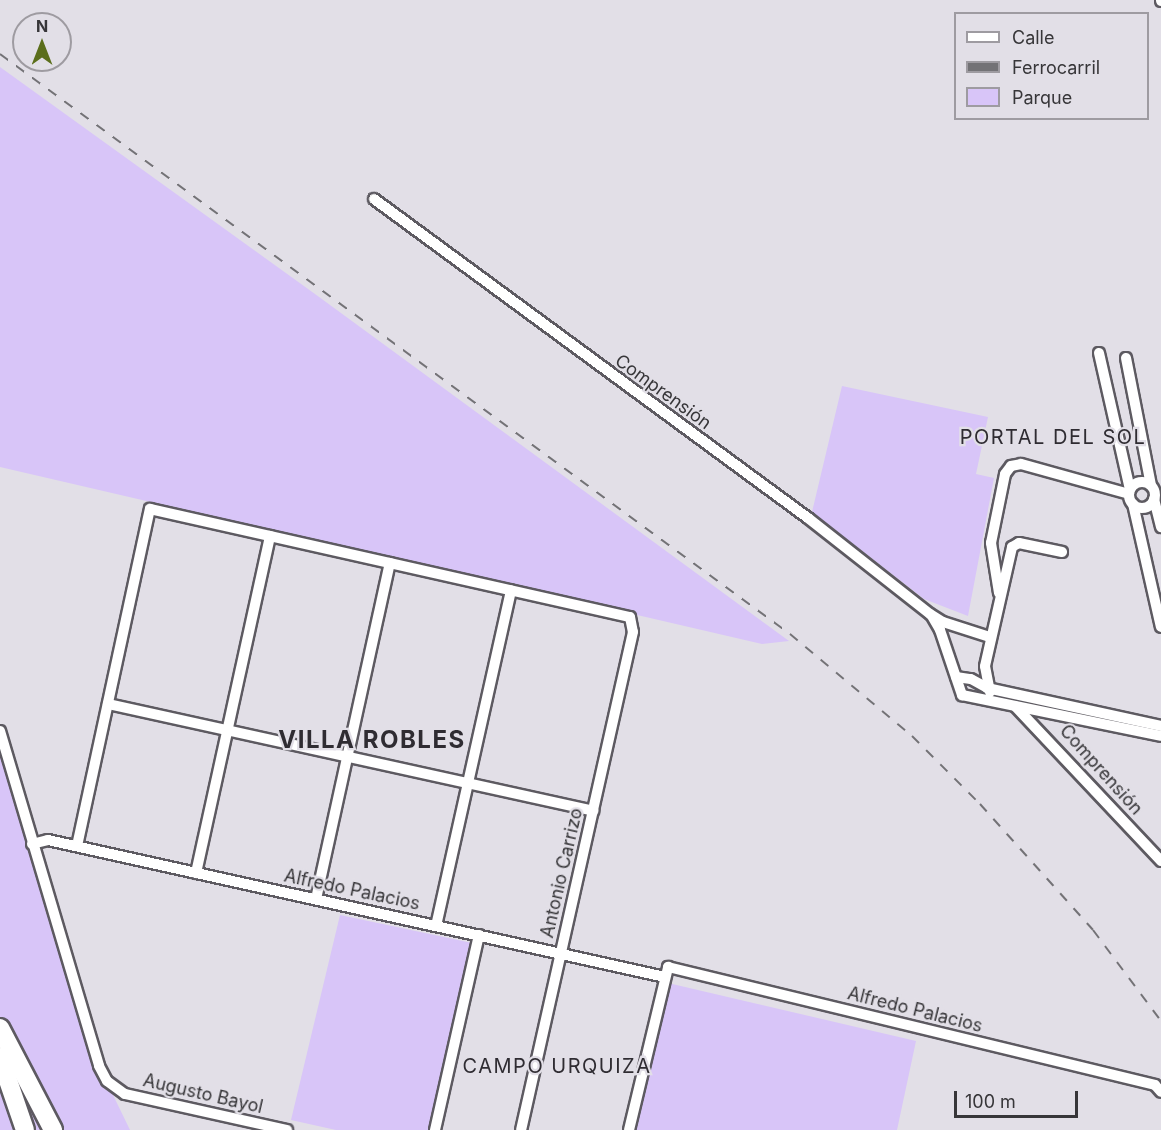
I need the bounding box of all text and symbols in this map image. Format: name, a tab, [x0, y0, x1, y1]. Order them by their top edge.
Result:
north arrow	[12, 12, 72, 72]
legend	[954, 12, 1149, 120]
text: N	[36, 16, 48, 36]
text: Calle	[1012, 27, 1054, 48]
text: Ferrocarril	[1012, 57, 1100, 78]
text: Parque	[1012, 87, 1072, 108]
street label: Comprensión	[611, 350, 715, 434]
district label: PORTAL DEL SOL	[960, 425, 1146, 449]
street label: Comprensión	[1055, 721, 1147, 819]
district label: VILLA ROBLES	[278, 726, 466, 754]
street label: Antonio Carrizo	[537, 806, 587, 940]
street label: Alfredo Palacios	[282, 865, 422, 915]
street label: Alfredo Palacios	[845, 983, 985, 1037]
district label: CAMPO URQUIZA	[463, 1054, 651, 1078]
street label: Augusto Bayol	[141, 1070, 265, 1118]
scale bar	[957, 1079, 1082, 1117]
text: 100 m	[965, 1091, 1016, 1112]

